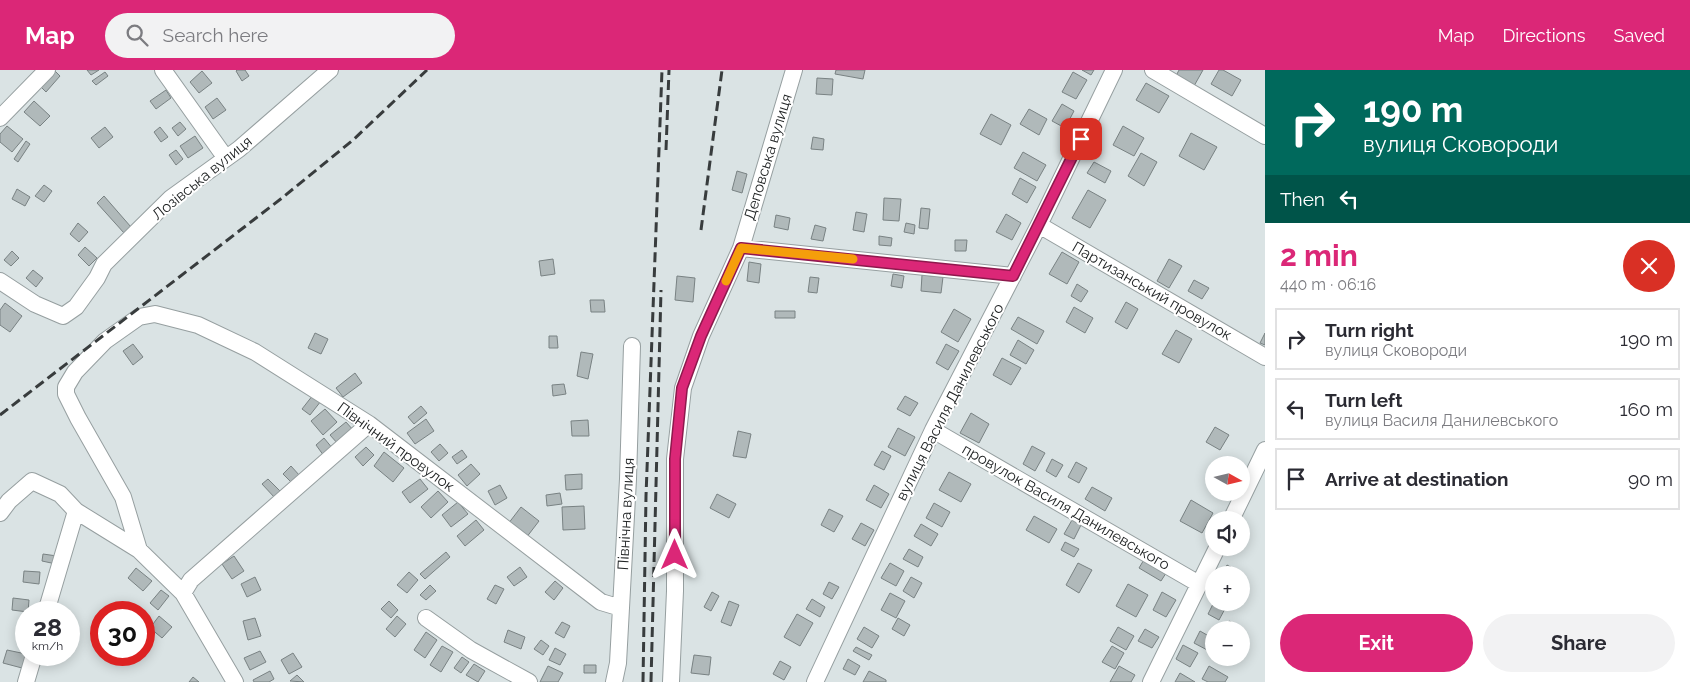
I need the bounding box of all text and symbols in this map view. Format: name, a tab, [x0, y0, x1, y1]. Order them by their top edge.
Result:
search box	[105, 13, 455, 58]
text: Map	[25, 21, 75, 50]
icon: search	[123, 21, 151, 49]
text: Search here	[163, 24, 268, 46]
text: Map	[1438, 25, 1474, 46]
text: Directions	[1502, 25, 1586, 46]
text: Saved	[1614, 25, 1665, 46]
text: 190 m	[1363, 89, 1463, 130]
icon: right	[1280, 90, 1345, 155]
street label: Деповська вулиця	[740, 92, 796, 222]
pin	[1060, 118, 1102, 160]
icon: arrive	[1067, 125, 1095, 153]
text: вулиця Сковороди	[1363, 131, 1558, 157]
street label: Лозівська вулиця	[148, 132, 256, 224]
icon: left	[1335, 185, 1363, 213]
text: Then	[1280, 188, 1325, 210]
street label: Партизанський провулок	[1069, 238, 1235, 344]
text: 2 min	[1280, 238, 1358, 273]
button: close	[1623, 240, 1675, 292]
text: 440 m · 06:16	[1280, 275, 1376, 294]
street label: вулиця Василя Данилевського	[892, 300, 1008, 503]
text: Turn right	[1325, 319, 1414, 341]
icon: right	[1282, 325, 1310, 353]
text: 190 m	[1620, 328, 1673, 350]
text: вулиця Сковороди	[1325, 341, 1467, 360]
text: Turn left	[1325, 389, 1402, 411]
icon: left	[1282, 395, 1310, 423]
street label: Північний провулок	[334, 398, 458, 496]
text: 160 m	[1619, 398, 1673, 420]
text: вулиця Василя Данилевського	[1325, 411, 1558, 430]
street label: провулок Василя Данилевського	[959, 440, 1173, 574]
north arrow	[1205, 456, 1250, 501]
map controls	[1205, 456, 1250, 666]
street label: Північна вулиця	[614, 457, 638, 571]
icon: arrive	[1282, 465, 1310, 493]
text: Arrive at destination	[1325, 468, 1509, 490]
text: 90 m	[1628, 468, 1673, 490]
button: sound	[1205, 511, 1250, 556]
position arrow	[648, 528, 700, 580]
button: +	[1205, 566, 1250, 611]
speed limit sign: 30	[90, 601, 155, 666]
text: 28	[33, 612, 62, 642]
button: Exit	[1280, 614, 1473, 672]
button: Share	[1483, 614, 1675, 672]
button: −	[1205, 621, 1250, 666]
text: km/h	[32, 639, 63, 653]

